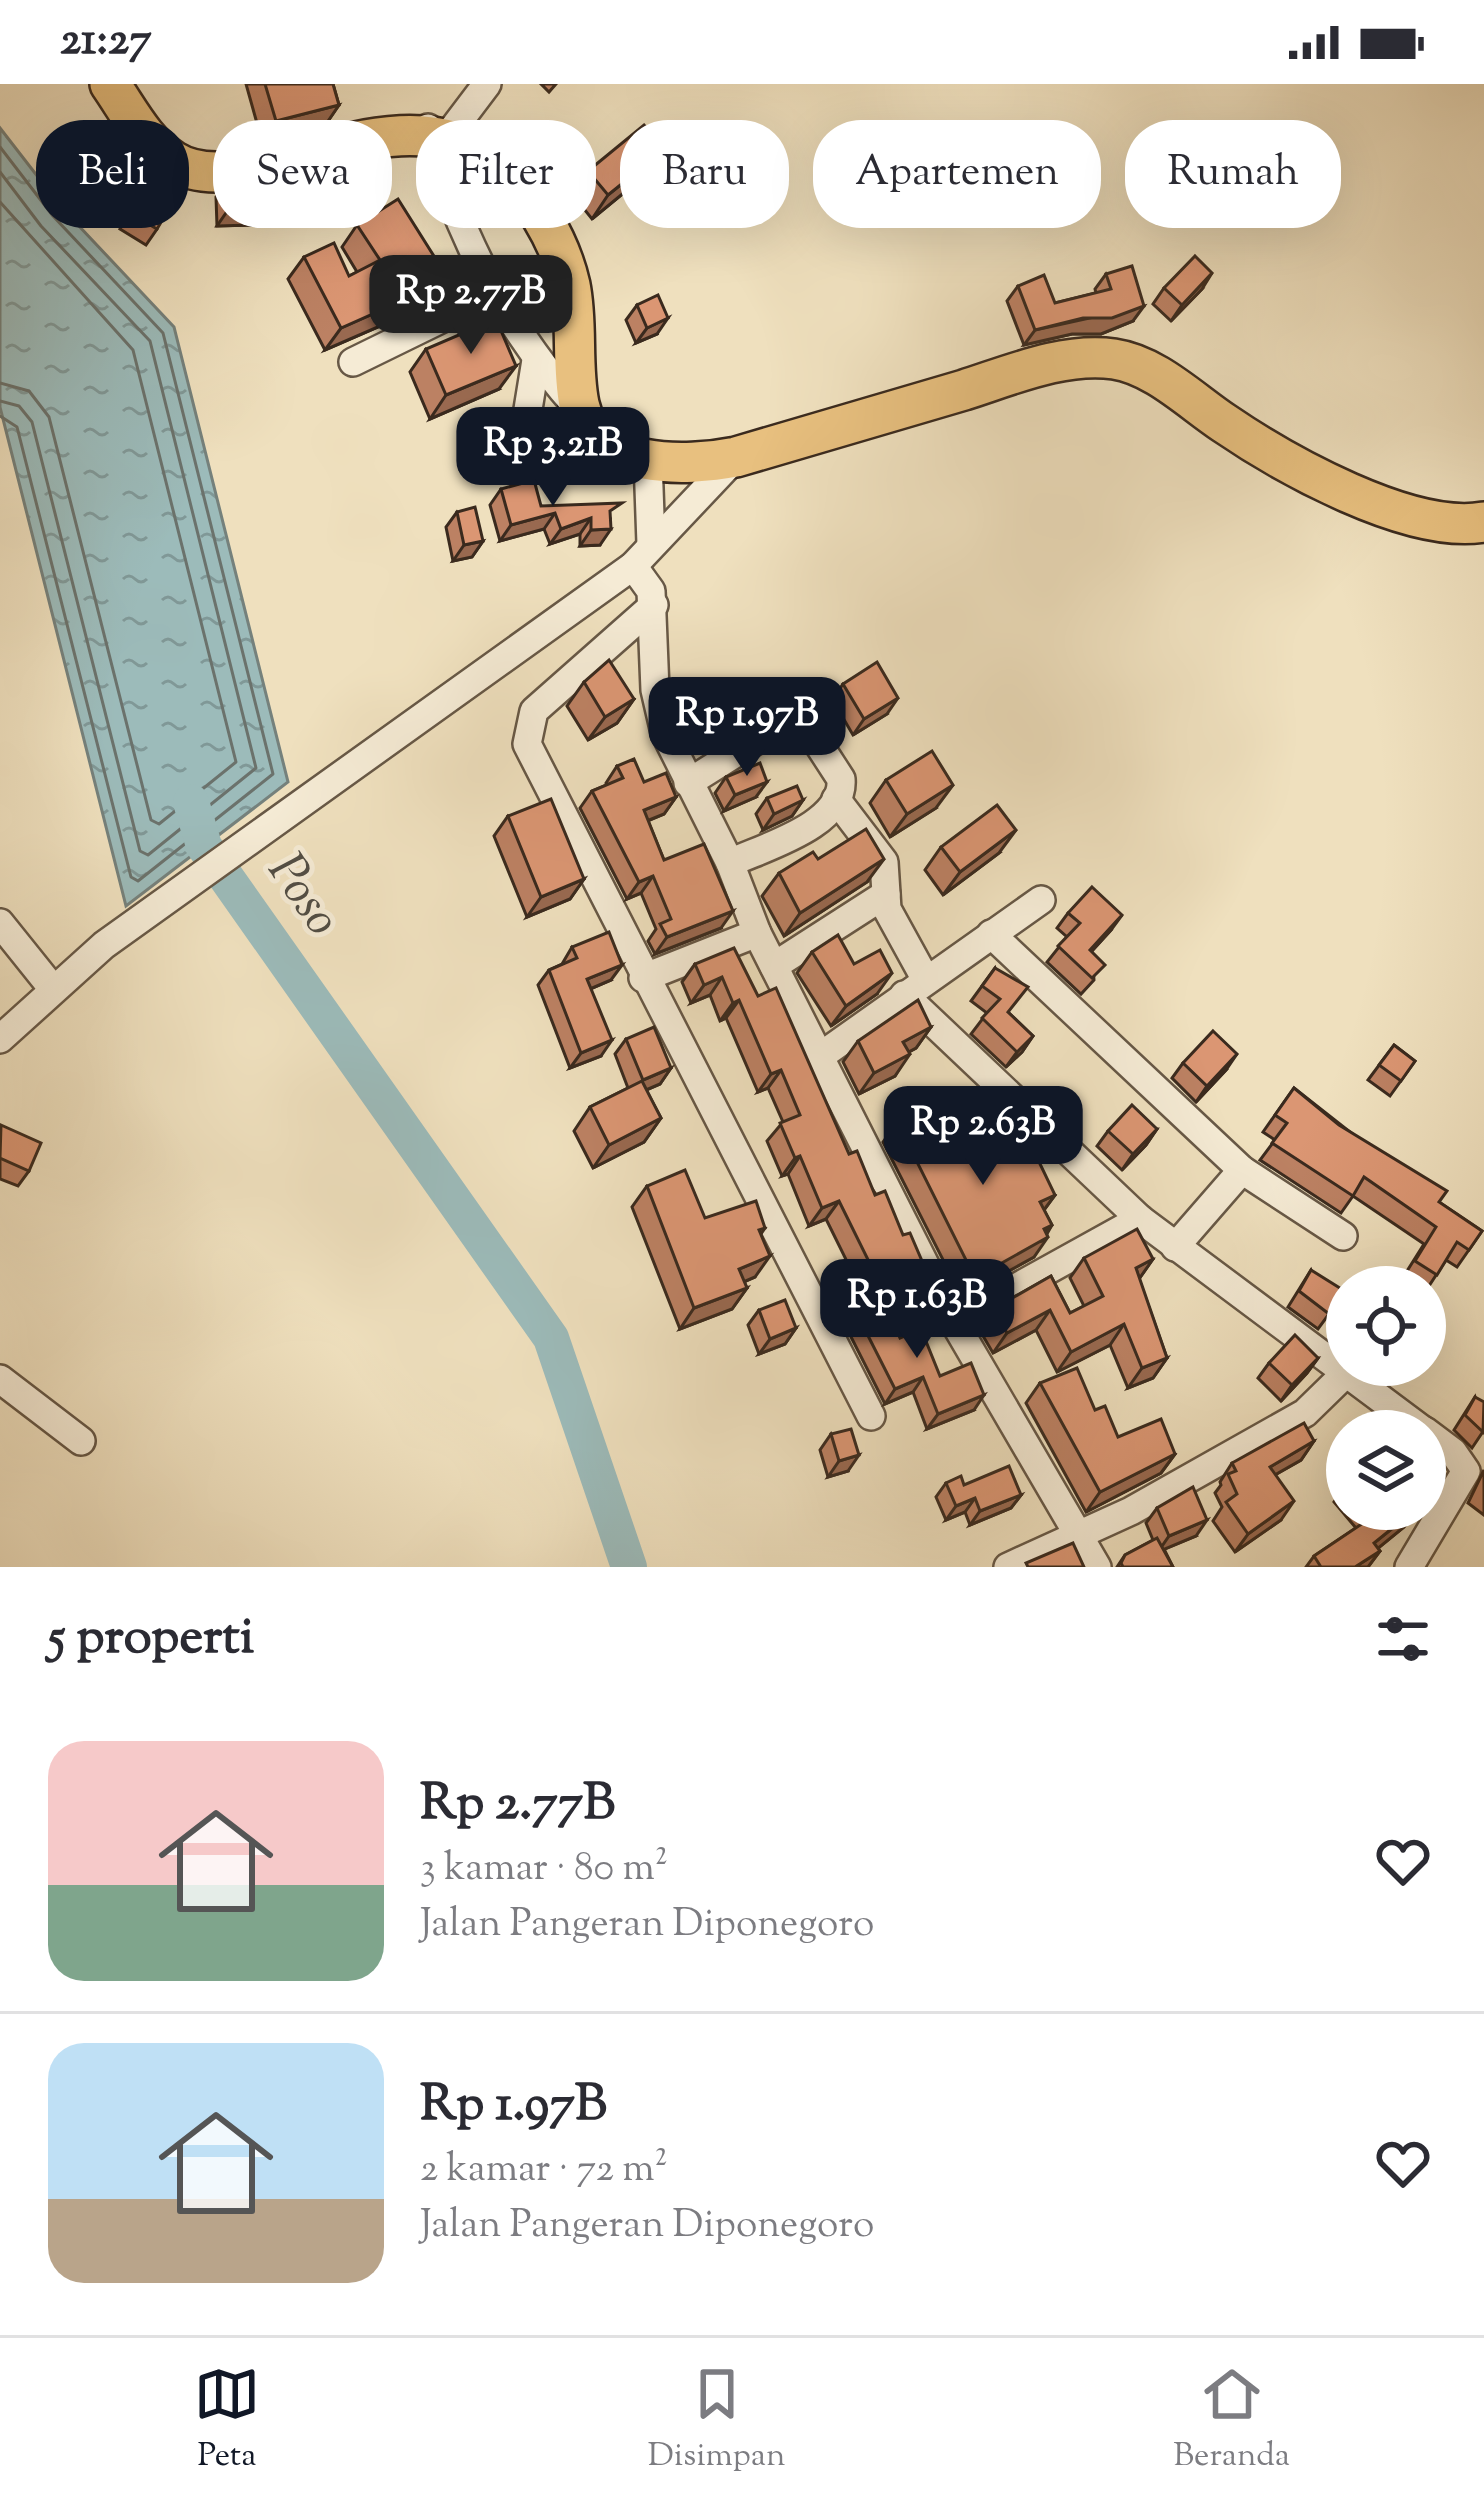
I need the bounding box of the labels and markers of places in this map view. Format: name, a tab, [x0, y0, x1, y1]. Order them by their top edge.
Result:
pin: Rp 2.77B	[347, 255, 595, 357]
pin: Rp 3.21B	[429, 407, 677, 509]
pin: Rp 1.97B	[623, 677, 871, 779]
pin: Rp 2.63B	[859, 1086, 1107, 1188]
pin: Rp 1.63B	[793, 1259, 1041, 1361]

